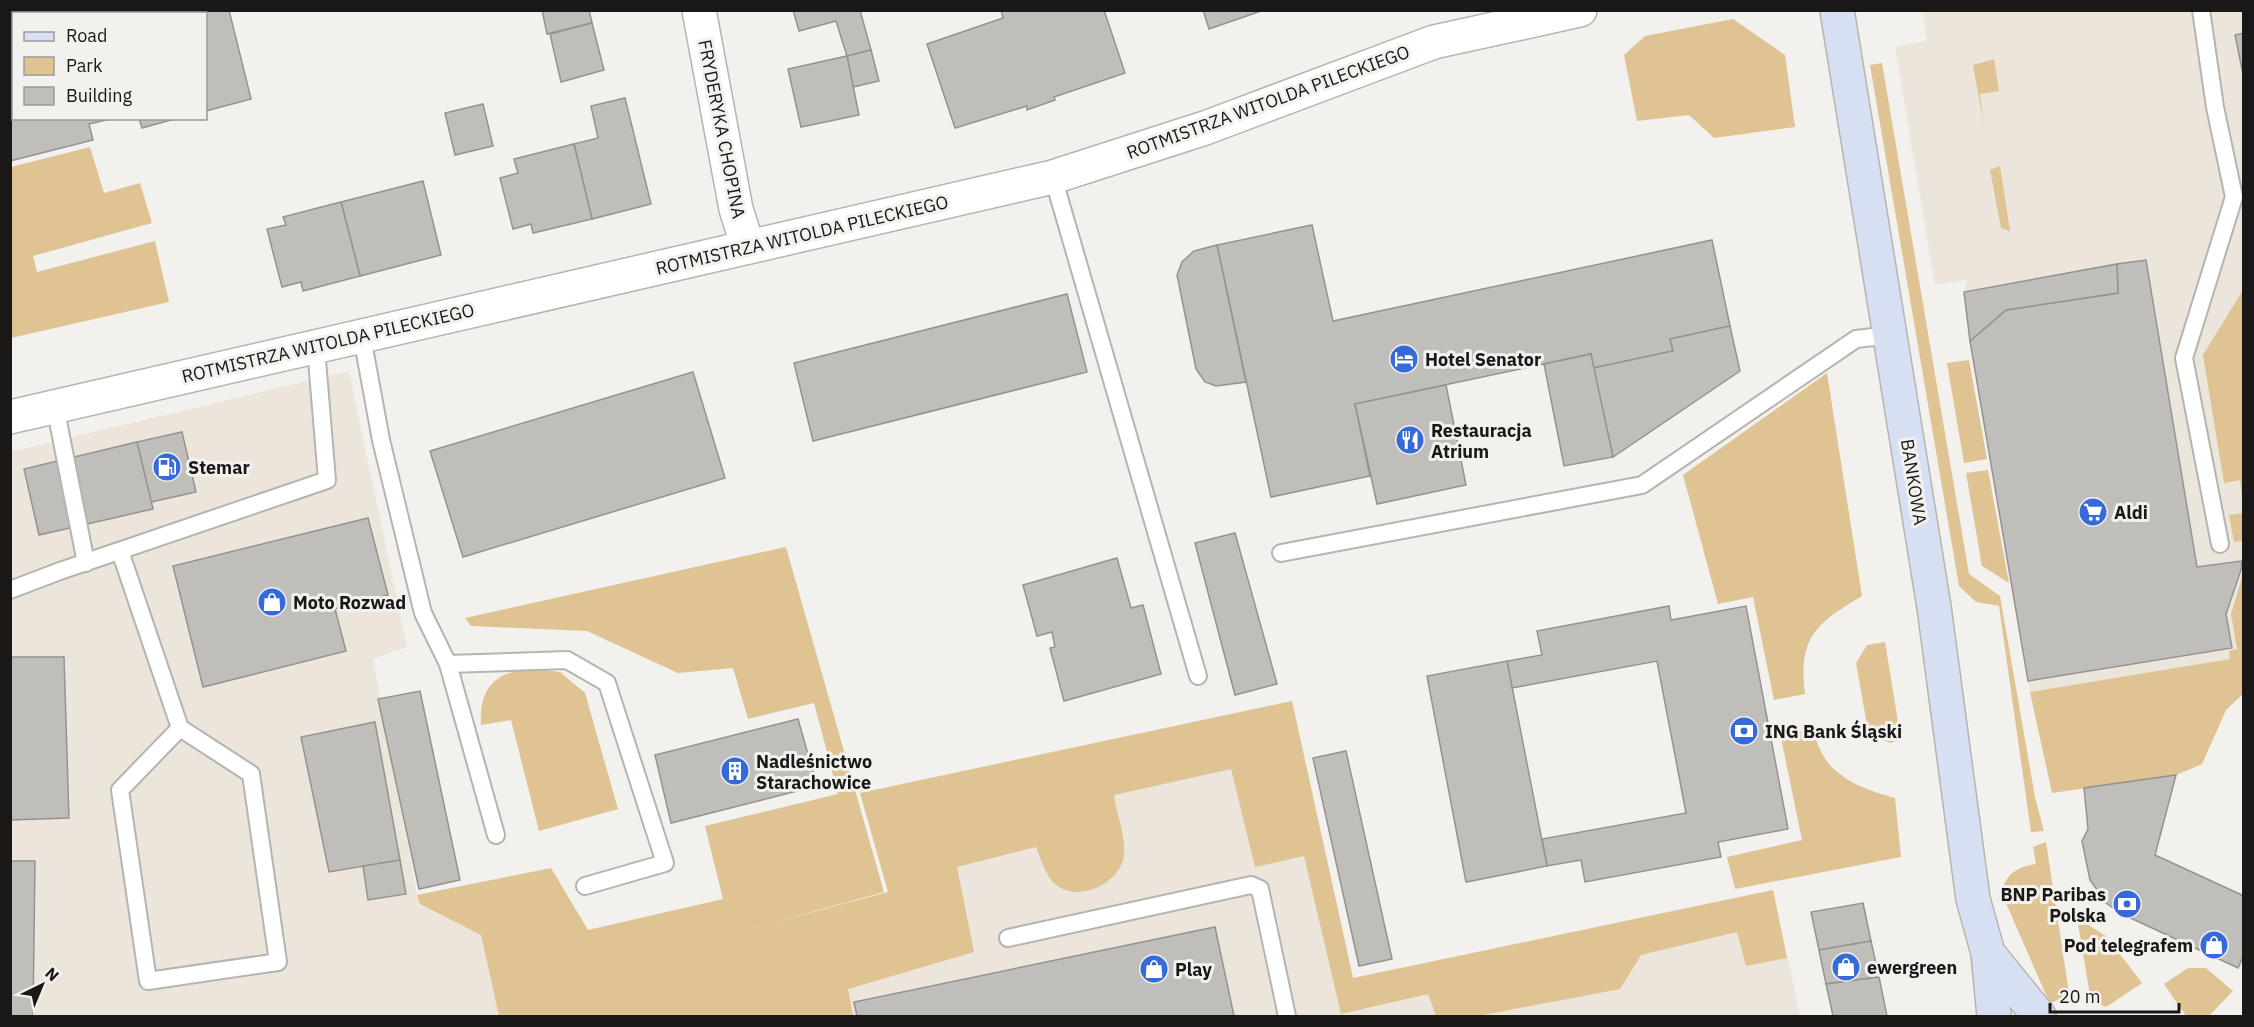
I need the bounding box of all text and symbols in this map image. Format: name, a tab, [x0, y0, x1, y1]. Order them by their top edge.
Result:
legend	[12, 12, 207, 120]
text: Road	[66, 24, 107, 47]
street label: FRYDERYKA CHOPINA	[693, 38, 751, 221]
street label: ROTMISTRZA WITOLDA PILECKIEGO	[1123, 40, 1413, 164]
text: Park	[66, 54, 103, 77]
text: Building	[66, 84, 133, 107]
street label: ROTMISTRZA WITOLDA PILECKIEGO	[653, 190, 951, 280]
street label: ROTMISTRZA WITOLDA PILECKIEGO	[179, 298, 477, 388]
hotel icon: Hotel Senator	[1388, 343, 1420, 375]
place label: Hotel Senator	[1425, 348, 1541, 371]
place label: Restauracja Atrium	[1431, 419, 1532, 463]
restaurant icon: Restauracja Atrium	[1394, 424, 1426, 456]
street label: BANKOWA	[1896, 437, 1932, 527]
fuel station icon: Stemar	[151, 451, 183, 483]
place label: Stemar	[188, 456, 250, 479]
supermarket icon: Aldi	[2077, 496, 2109, 528]
place label: Aldi	[2114, 501, 2148, 524]
shop icon: Moto Rozwad	[256, 586, 288, 618]
place label: Moto Rozwad	[293, 591, 406, 614]
bank icon: ING Bank Śląski	[1728, 715, 1760, 747]
place label: ING Bank Śląski	[1765, 720, 1902, 743]
place label: Nadleśnictwo Starachowice	[756, 750, 872, 794]
building icon: Nadleśnictwo Starachowice	[719, 755, 751, 787]
place label: BNP Paribas Polska	[2000, 883, 2106, 927]
bank icon: BNP Paribas Polska	[2111, 888, 2143, 920]
shop icon: Pod telegrafem	[2198, 929, 2230, 961]
place label: Pod telegrafem	[2064, 934, 2193, 957]
shop icon: ewergreen	[1830, 951, 1862, 983]
shop icon: Play	[1138, 953, 1170, 985]
north arrow	[12, 955, 72, 1015]
place label: ewergreen	[1867, 956, 1957, 979]
place label: Play	[1175, 958, 1212, 981]
text: N	[41, 963, 63, 985]
scale bar	[2050, 976, 2179, 1014]
text: 20 m	[2059, 985, 2101, 1008]

